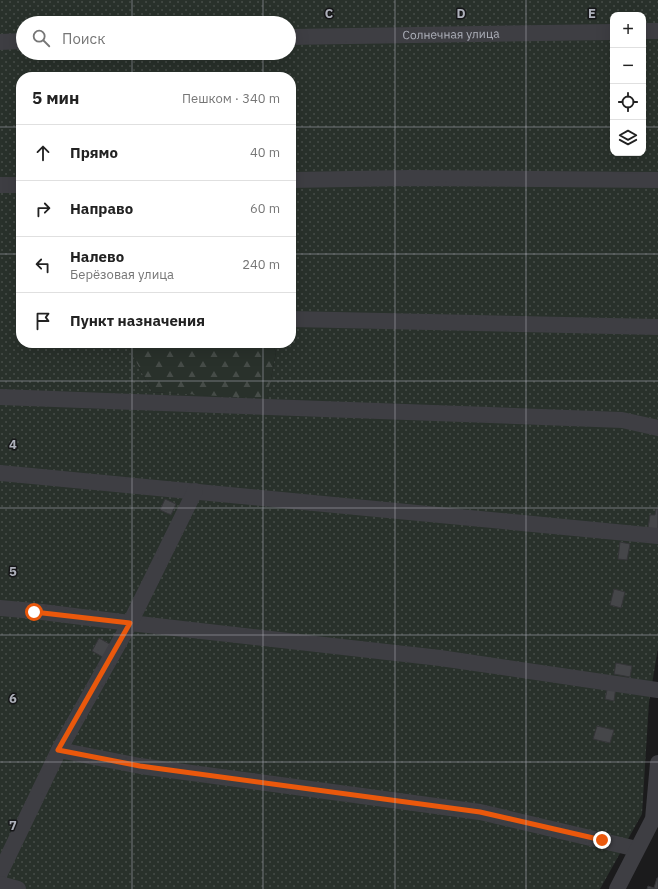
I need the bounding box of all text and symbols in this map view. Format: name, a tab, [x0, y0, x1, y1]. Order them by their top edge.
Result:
text: C	[325, 5, 334, 22]
text: D	[456, 5, 466, 22]
text: E	[588, 5, 596, 22]
map controls	[610, 12, 646, 156]
button: +	[610, 12, 646, 48]
search box	[16, 16, 296, 60]
street label: Солнечная улица	[402, 26, 500, 42]
icon: search	[30, 27, 52, 49]
text: Поиск	[62, 29, 105, 48]
button: −	[610, 48, 646, 84]
button: locate	[610, 84, 646, 120]
text: 5 мин	[32, 87, 79, 109]
text: Пешком · 340 m	[182, 90, 280, 107]
button: layers	[610, 120, 646, 156]
icon: ahead	[32, 142, 54, 164]
text: Прямо	[70, 143, 118, 162]
text: 40 m	[250, 144, 280, 161]
icon: right	[32, 198, 54, 220]
text: Направо	[70, 199, 133, 218]
text: 60 m	[250, 200, 280, 217]
text: Налево	[70, 247, 124, 266]
icon: left	[32, 254, 54, 276]
text: 240 m	[242, 256, 280, 273]
text: Берёзовая улица	[70, 266, 174, 283]
icon: arrive	[32, 310, 54, 332]
text: Пункт назначения	[70, 311, 205, 330]
text: 4	[9, 436, 17, 453]
text: 5	[9, 563, 17, 580]
route start	[25, 603, 43, 621]
text: 6	[9, 690, 17, 707]
text: 7	[9, 817, 17, 834]
route end	[593, 831, 611, 849]

